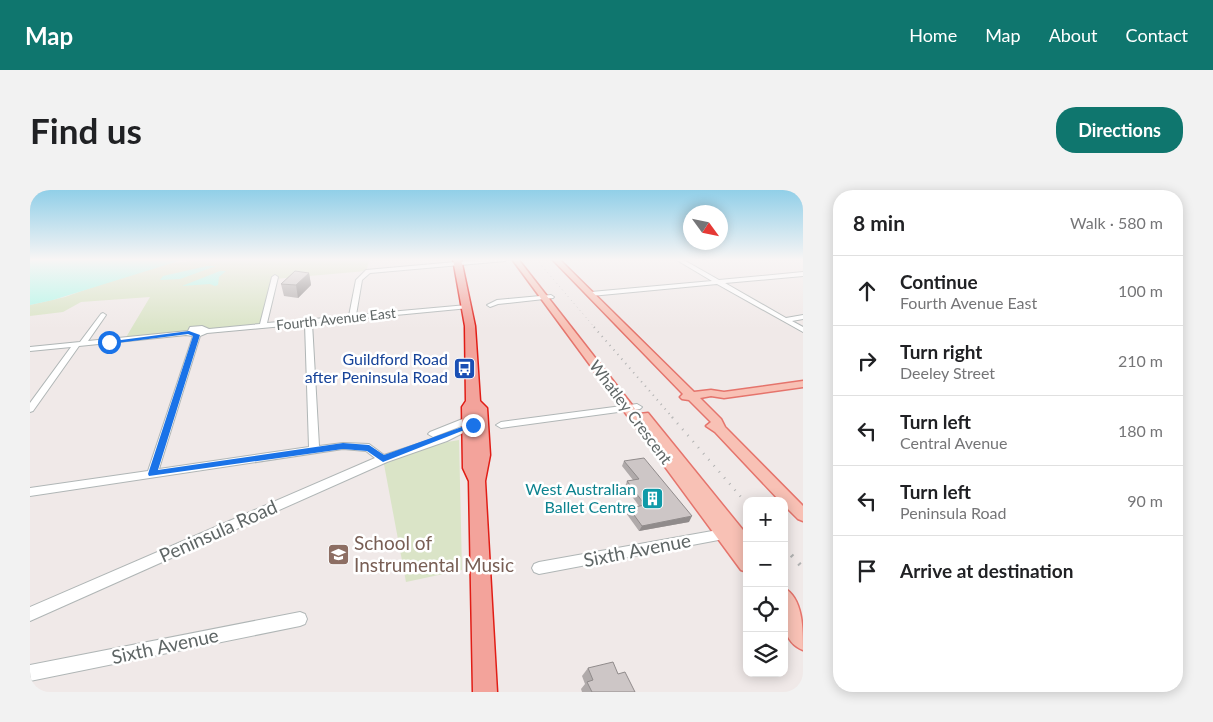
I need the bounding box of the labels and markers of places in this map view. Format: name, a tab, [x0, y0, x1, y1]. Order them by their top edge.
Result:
place label: Guildford Road after Peninsula Road	[305, 349, 448, 386]
bus stop icon: Guildford Road after Peninsula Road	[452, 356, 476, 380]
place label: West Australian Ballet Centre	[525, 479, 636, 516]
building icon: West Australian Ballet Centre	[640, 486, 664, 510]
place label: School of Instrumental Music	[354, 531, 514, 576]
school or university icon: School of Instrumental Music	[326, 542, 350, 566]

